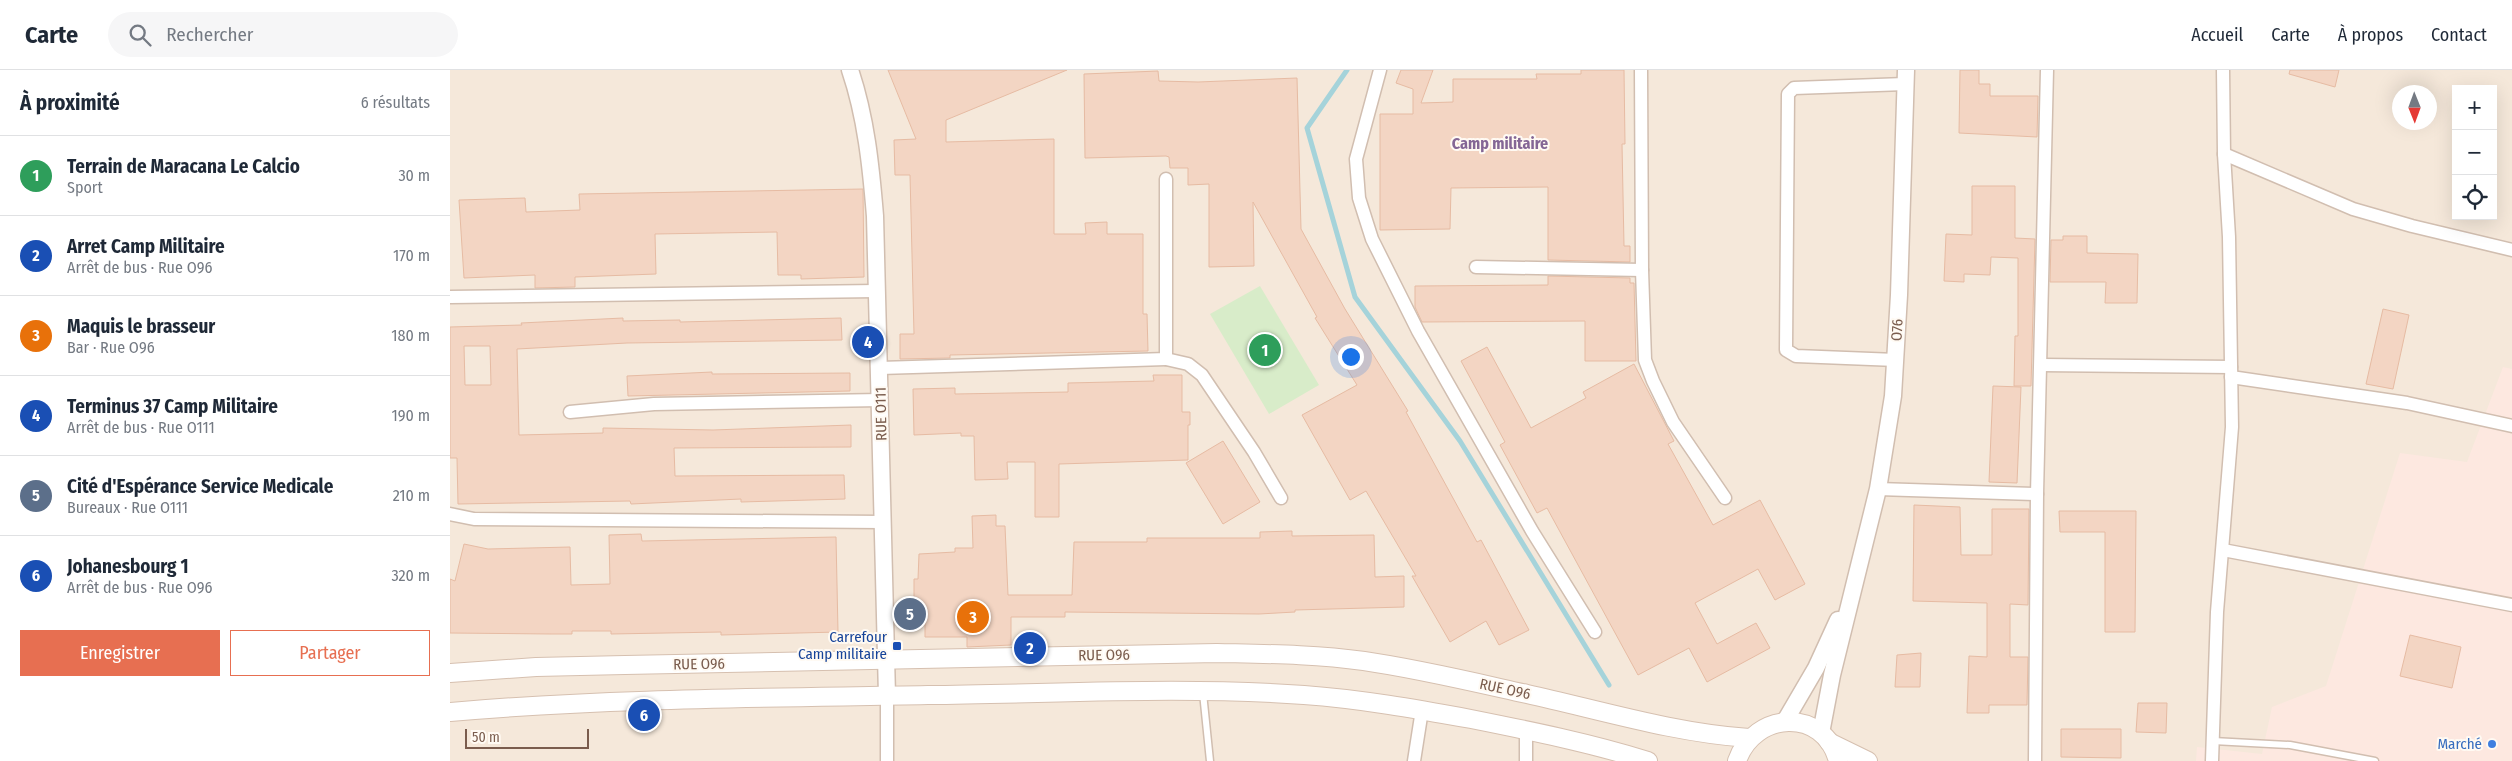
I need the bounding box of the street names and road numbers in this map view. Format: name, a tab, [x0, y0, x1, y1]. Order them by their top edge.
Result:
street label: O76	[1888, 319, 1906, 341]
street label: RUE O111	[872, 387, 890, 441]
street label: RUE O96	[1078, 646, 1130, 664]
street label: RUE O96	[673, 655, 725, 673]
street label: RUE O96	[1478, 675, 1532, 703]

